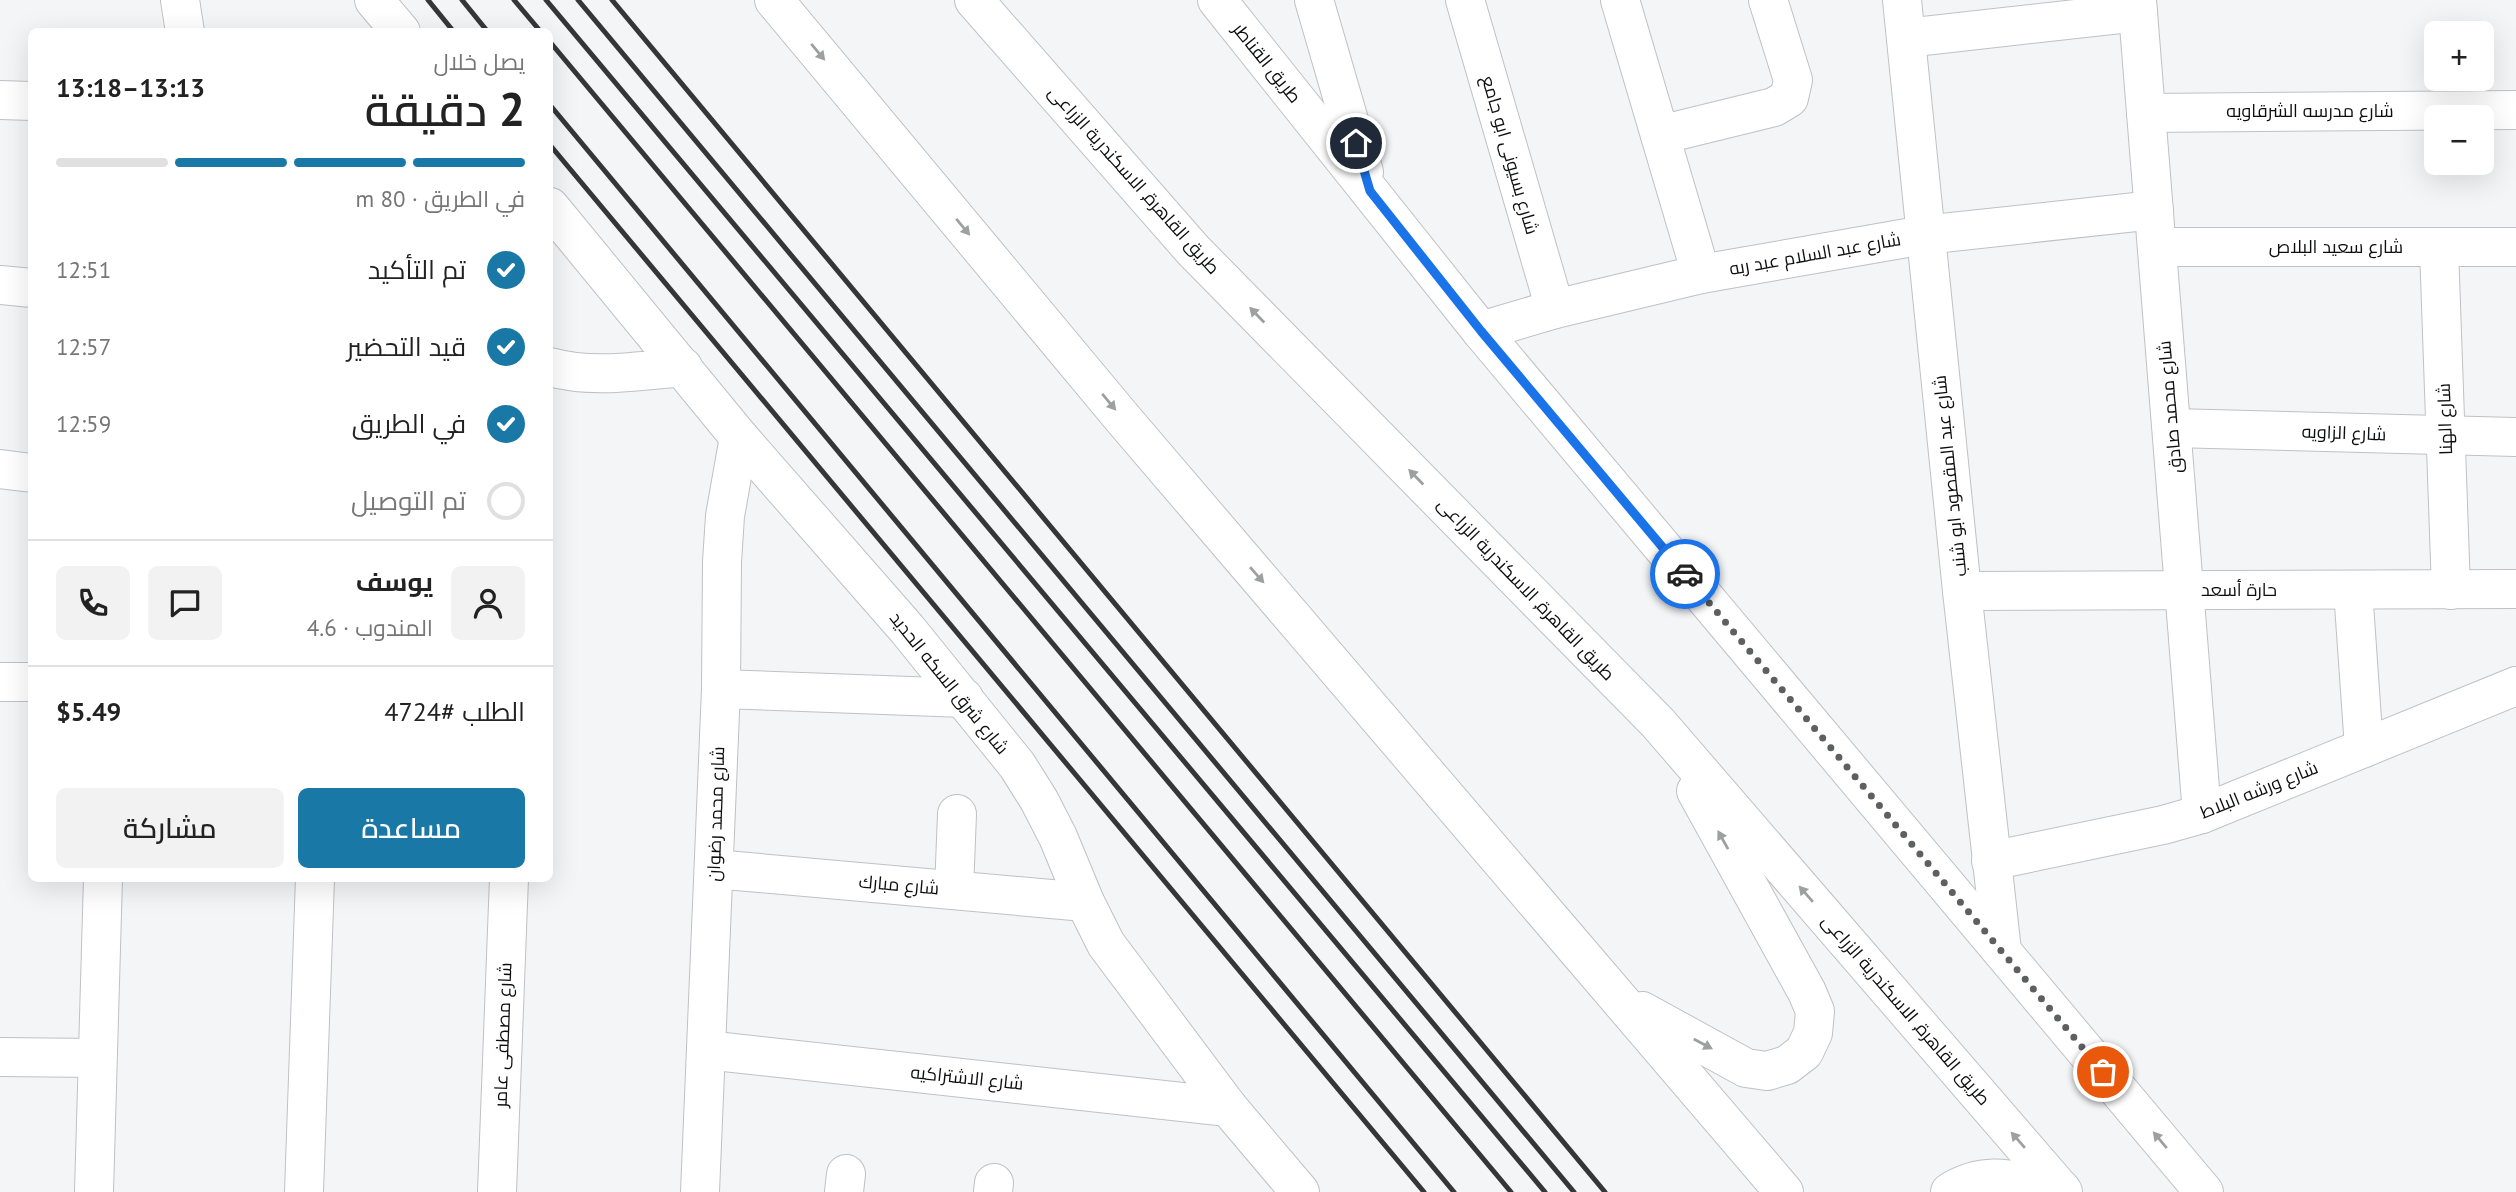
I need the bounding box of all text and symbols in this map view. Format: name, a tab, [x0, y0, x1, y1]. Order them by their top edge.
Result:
street label: طريق القناطر	[1227, 17, 1307, 108]
map controls	[2424, 21, 2494, 175]
button: +	[2424, 21, 2494, 91]
one-way arrow	[810, 43, 825, 61]
text: يصل خلال	[434, 47, 525, 76]
text: 13:13–13:18	[56, 71, 205, 104]
street label: شارع بسيونى ابو جامع	[1476, 73, 1544, 237]
text: 2 دقيقة	[365, 79, 525, 139]
street label: طريق القاهرة, الاسكندرية الزراعى	[1043, 81, 1225, 279]
street label: شارع مدرسه الشرقاويه	[2226, 99, 2394, 123]
button: −	[2424, 105, 2494, 175]
pin	[1326, 113, 1386, 173]
icon: home	[1337, 124, 1375, 162]
text: في الطريق · 80 m	[356, 184, 525, 213]
one-way arrow	[955, 219, 970, 236]
street label: شارع عبد السلام عبد ربه	[1727, 227, 1903, 281]
street label: شارع سعيد البلاص	[2269, 235, 2403, 259]
icon: check	[487, 251, 525, 289]
text: تم التأكيد	[368, 253, 466, 286]
text: 12:51	[56, 255, 111, 284]
one-way arrow	[1249, 307, 1266, 323]
icon: check	[487, 328, 525, 366]
text: قيد التحضير	[347, 330, 466, 363]
text: 12:57	[56, 332, 111, 361]
street label: شارع محمد صادق	[2152, 340, 2188, 474]
street label: شارع عبد المقصود ابو شنب	[1927, 374, 1973, 578]
street label: شارع الهنا	[2432, 383, 2458, 455]
one-way arrow	[1101, 394, 1116, 411]
icon: check	[487, 405, 525, 443]
text: في الطريق	[352, 407, 466, 440]
text: 12:59	[56, 409, 111, 438]
street label: شارع الزاويه	[2301, 420, 2387, 446]
one-way arrow	[1409, 469, 1425, 486]
text: تم التوصيل	[351, 484, 466, 517]
street label: طريق القاهرة, الاسكندرية الزراعى	[1432, 492, 1620, 686]
courier	[1650, 539, 1720, 609]
icon: car	[1666, 555, 1704, 593]
text: يوسف	[356, 565, 433, 598]
button: phone	[56, 566, 130, 640]
button: chat	[148, 566, 222, 640]
button: person	[451, 566, 525, 640]
one-way arrow	[1249, 566, 1265, 584]
street label: حارة أسعد	[2201, 578, 2277, 601]
street label: شارع شرق السكه الحديد	[884, 607, 1014, 759]
text: المندوب · 4.6	[307, 613, 433, 642]
text: $5.49	[56, 695, 121, 728]
text: الطلب #4724	[384, 695, 525, 728]
street label: شارع محمد رضوان	[702, 746, 730, 882]
street label: شارع ورشه البلاط	[2196, 755, 2322, 825]
button: مشاركة	[56, 788, 284, 868]
button: مساعدة	[298, 788, 525, 868]
one-way arrow	[1717, 830, 1729, 849]
street label: شارع مبارك	[858, 870, 940, 900]
one-way arrow	[1798, 885, 1814, 903]
street label: طريق القاهرة, الاسكندرية الزراعى	[1816, 909, 1996, 1111]
street label: شارع مصطفى عامر	[488, 962, 518, 1109]
one-way arrow	[1693, 1038, 1713, 1050]
pin	[2073, 1042, 2133, 1102]
icon: bag	[2084, 1053, 2122, 1091]
street label: شارع الاشتراكيه	[909, 1060, 1025, 1096]
one-way arrow	[2010, 1131, 2026, 1149]
one-way arrow	[2153, 1131, 2168, 1149]

